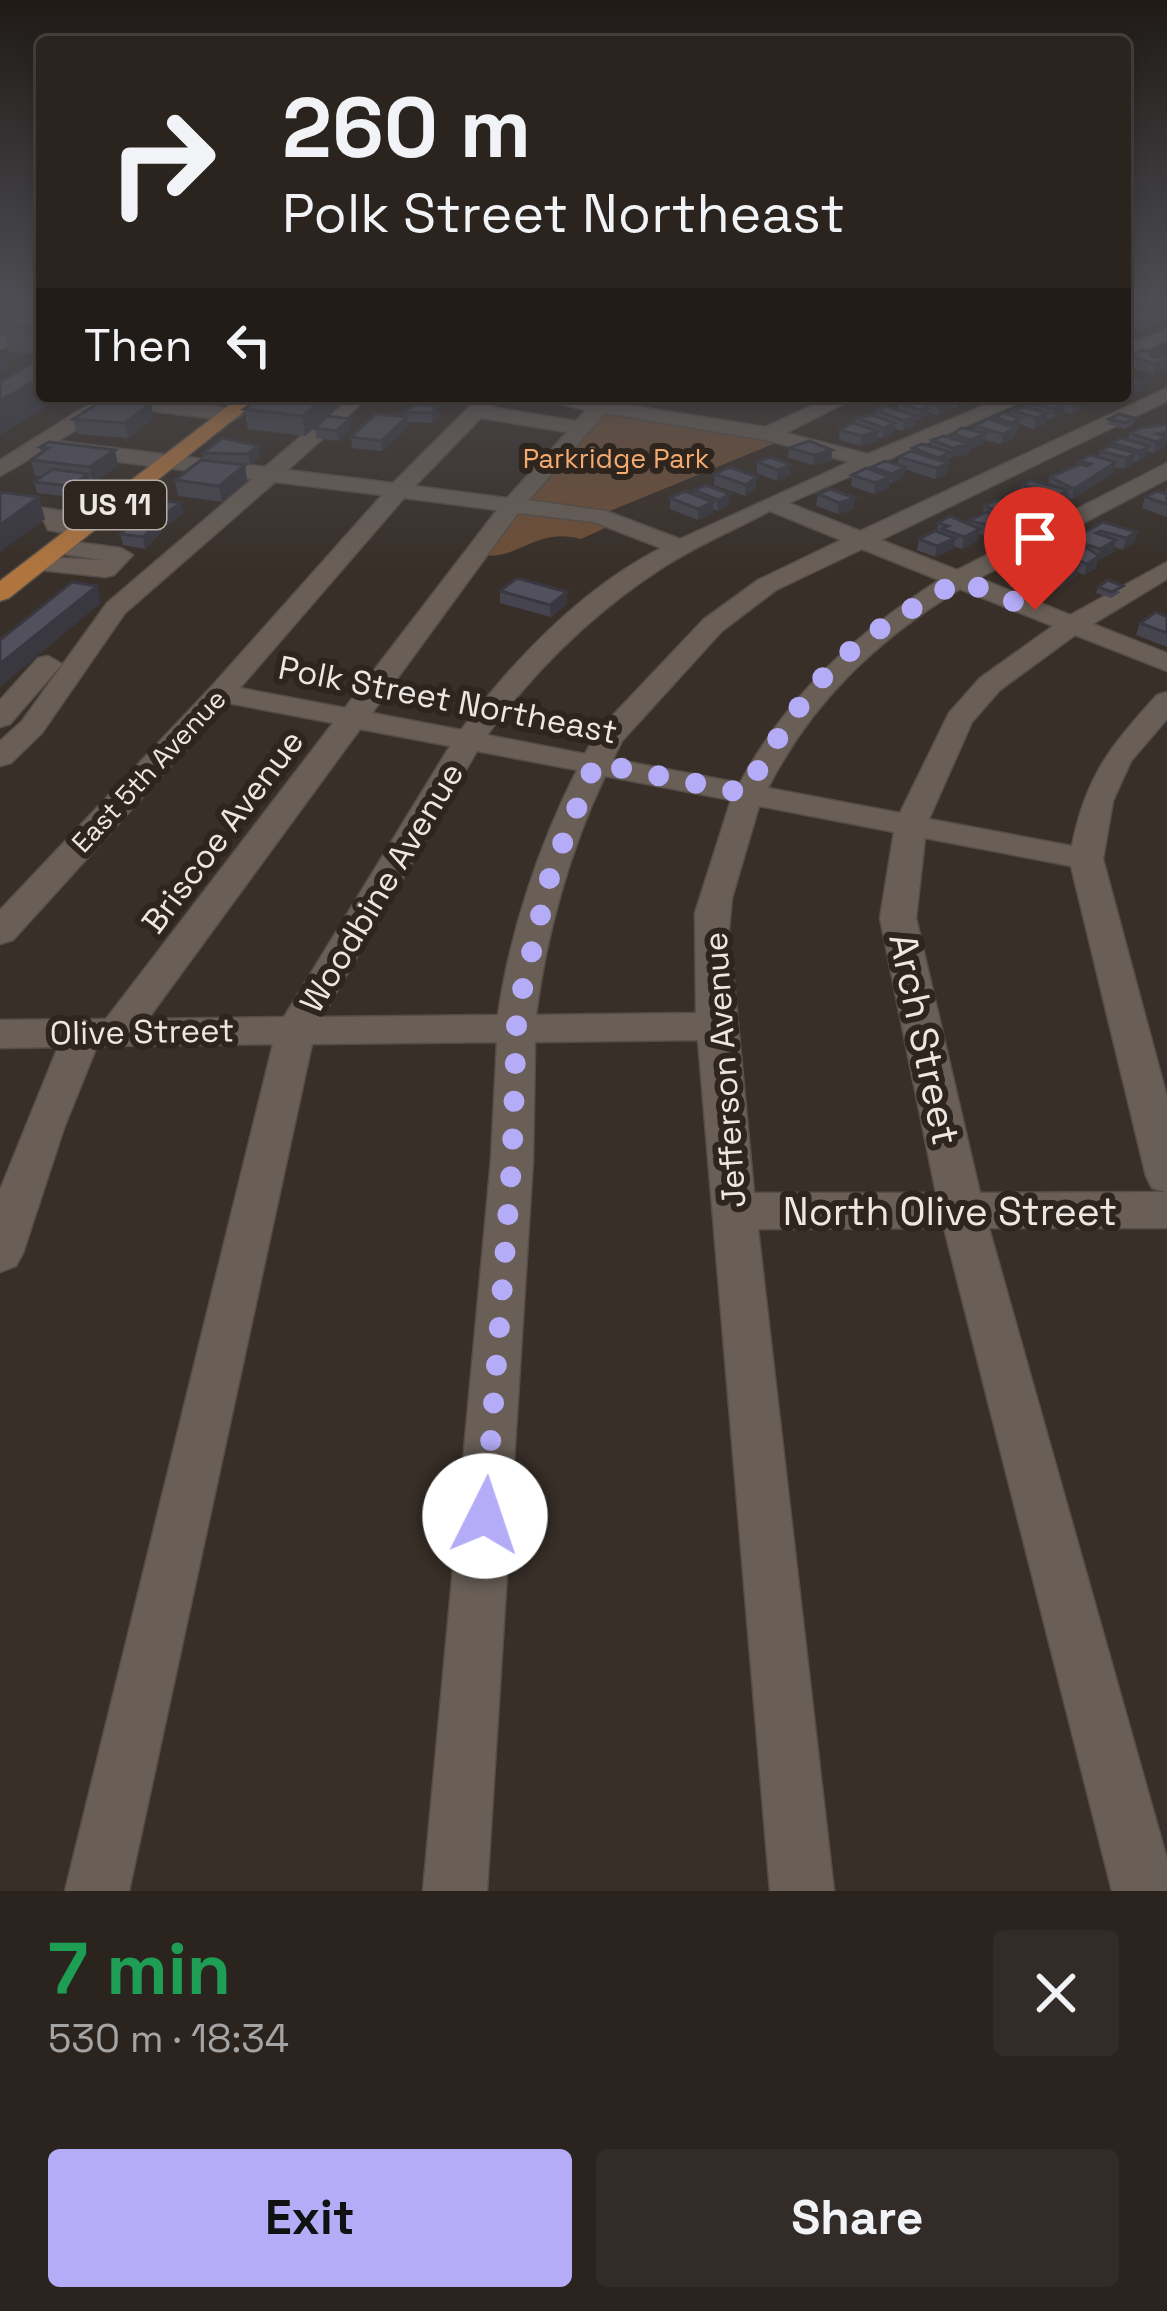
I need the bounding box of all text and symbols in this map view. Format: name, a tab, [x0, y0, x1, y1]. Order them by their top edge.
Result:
text: 260 m	[282, 74, 531, 182]
icon: right	[84, 84, 240, 240]
text: Polk Street Northeast	[282, 179, 845, 248]
icon: left	[216, 312, 282, 378]
text: Then	[84, 317, 192, 374]
park label: Parkridge Park	[523, 441, 709, 476]
road number: US 11	[64, 481, 166, 529]
pin	[984, 487, 1086, 610]
icon: arrive	[1002, 505, 1068, 571]
street label: Polk Street Northeast	[275, 647, 621, 753]
street label: East 5th Avenue	[64, 682, 233, 860]
street label: Briscoe Avenue	[133, 722, 313, 942]
street label: Woodbine Avenue	[291, 755, 473, 1020]
street label: Arch Street	[878, 929, 971, 1149]
street label: Jefferson Avenue	[694, 931, 756, 1209]
street label: Olive Street	[50, 1009, 234, 1055]
street label: North Olive Street	[783, 1187, 1117, 1236]
position arrow	[422, 1453, 548, 1579]
text: 7 min	[48, 1923, 231, 2015]
button: close	[993, 1930, 1119, 2056]
text: 530 m · 18:34	[48, 2014, 289, 2063]
button: Exit	[48, 2149, 572, 2287]
button: Share	[596, 2149, 1119, 2287]

